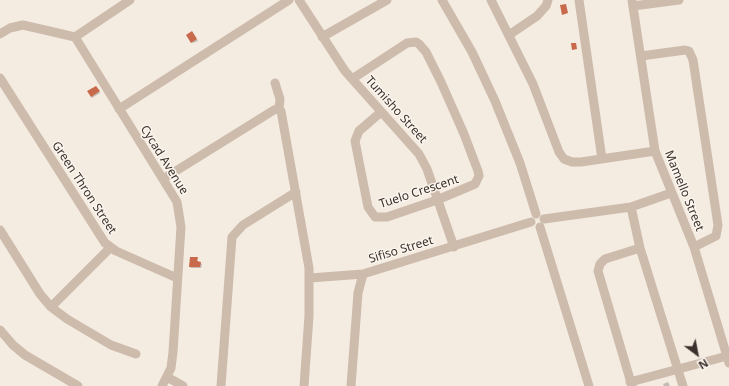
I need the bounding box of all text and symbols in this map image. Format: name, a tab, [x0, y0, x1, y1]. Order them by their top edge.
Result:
street label: Tumisho Street	[362, 74, 430, 146]
street label: Cycad Avenue	[137, 123, 191, 197]
street label: Green Thron Street	[49, 139, 119, 237]
street label: Mamello Street	[661, 149, 707, 233]
street label: Tuelo Crescent	[377, 172, 461, 212]
street label: Sifiso Street	[367, 233, 435, 267]
north arrow	[677, 334, 717, 374]
text: N	[696, 356, 711, 373]

